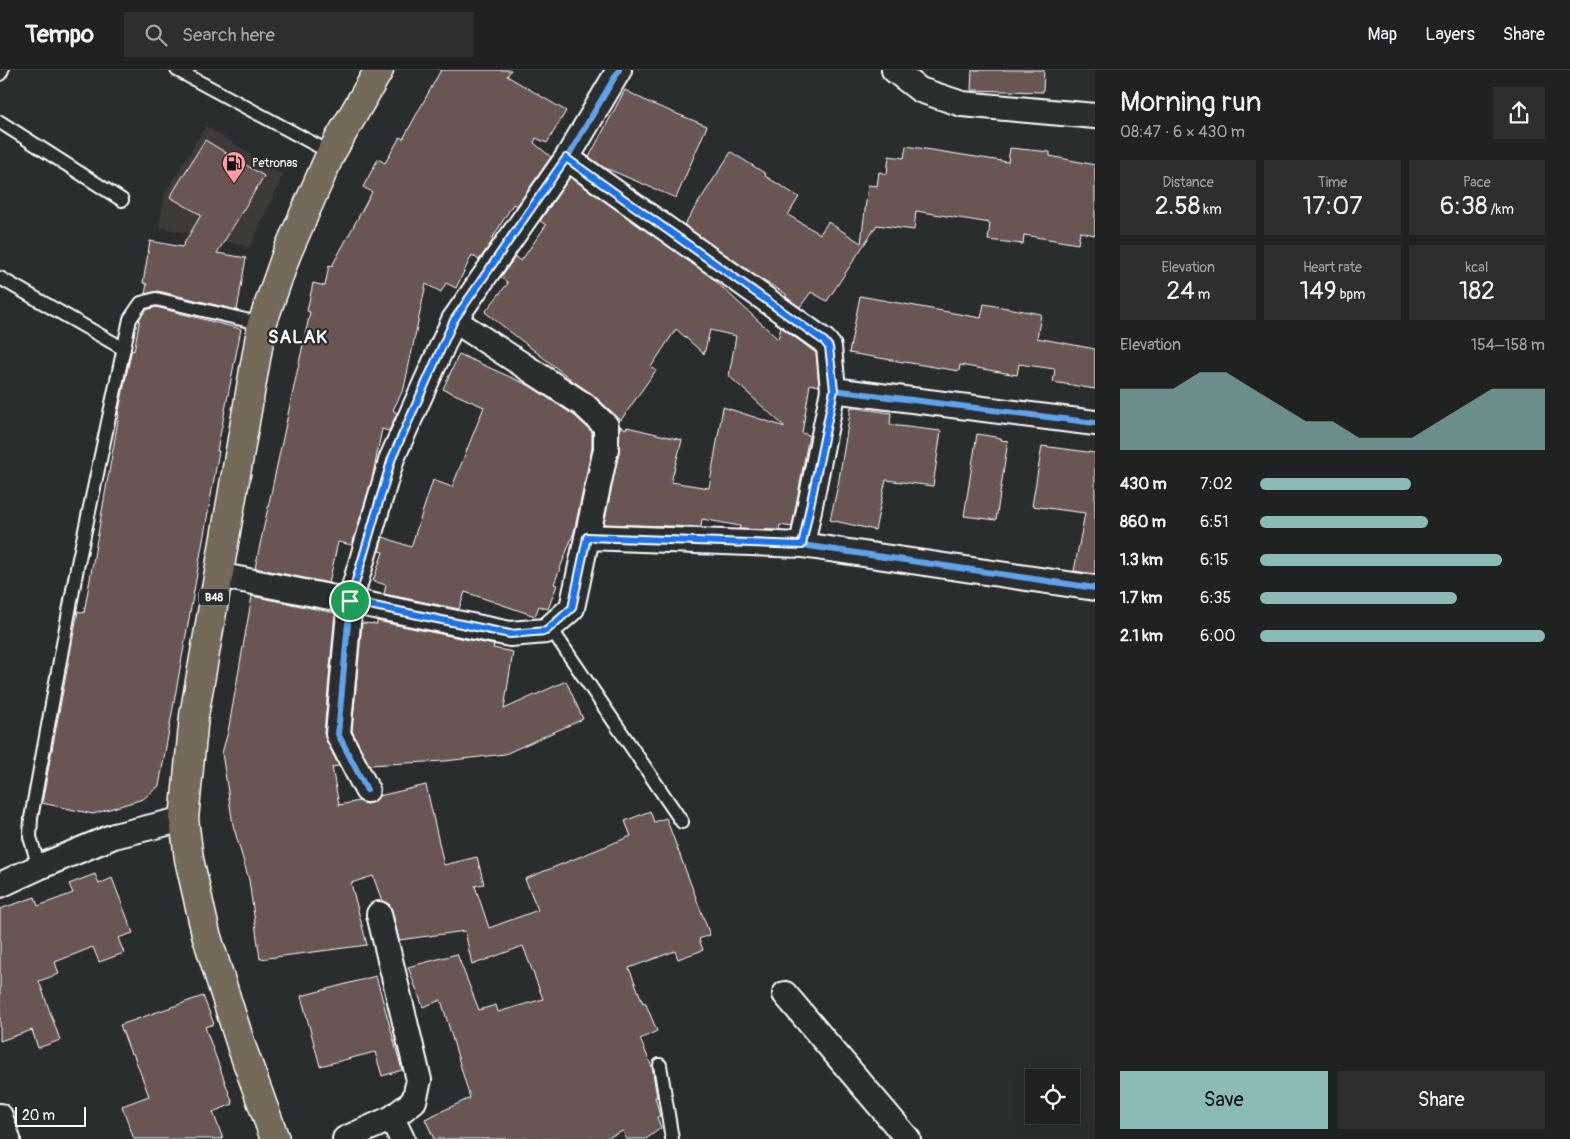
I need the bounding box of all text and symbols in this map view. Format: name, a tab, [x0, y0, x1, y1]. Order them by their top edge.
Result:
search box	[124, 12, 474, 57]
text: Tempo	[25, 20, 94, 49]
icon: search	[142, 21, 170, 49]
text: Search here	[182, 23, 275, 47]
text: Map	[1368, 23, 1397, 46]
text: Layers	[1425, 23, 1475, 46]
text: Share	[1503, 23, 1545, 46]
text: Morning run	[1120, 85, 1262, 120]
button: share	[1493, 87, 1545, 139]
text: 08:47 · 6 × 430 m	[1120, 122, 1245, 142]
fuel station icon: Petronas	[221, 150, 247, 184]
place label: Petronas	[252, 156, 298, 171]
text: Distance	[1163, 174, 1214, 191]
text: Time	[1318, 174, 1347, 191]
text: Pace	[1463, 174, 1491, 191]
text: 2.58	[1155, 191, 1200, 222]
text: 17:07	[1303, 191, 1362, 222]
text: 6:38	[1440, 191, 1488, 222]
text: km	[1200, 201, 1222, 218]
text: /km	[1488, 201, 1514, 218]
text: Elevation	[1161, 259, 1215, 276]
text: Heart rate	[1303, 259, 1362, 276]
text: kcal	[1465, 259, 1488, 276]
text: 24	[1166, 276, 1195, 307]
text: 149	[1299, 276, 1337, 307]
text: 182	[1459, 276, 1495, 307]
text: m	[1195, 286, 1210, 303]
text: bpm	[1337, 286, 1366, 303]
district label: SALAK	[268, 326, 328, 349]
text: Elevation	[1120, 335, 1181, 355]
text: 154–158 m	[1471, 335, 1545, 355]
text: 430 m	[1120, 474, 1167, 494]
text: 7:02	[1200, 474, 1233, 494]
text: 860 m	[1120, 512, 1166, 532]
text: 6:51	[1200, 512, 1229, 532]
text: 1.3 km	[1120, 550, 1163, 570]
text: 6:15	[1200, 550, 1229, 570]
pin	[329, 580, 371, 622]
icon: arrive	[336, 587, 364, 615]
road number: B48	[199, 588, 229, 606]
text: 1.7 km	[1120, 588, 1163, 608]
text: 6:35	[1200, 588, 1231, 608]
text: 2.1 km	[1120, 626, 1163, 646]
text: 6:00	[1200, 626, 1235, 646]
map controls	[1025, 1069, 1080, 1124]
button: locate	[1025, 1069, 1080, 1124]
button: Save	[1120, 1071, 1328, 1129]
button: Share	[1338, 1071, 1545, 1129]
scale bar	[15, 1104, 86, 1127]
text: 20 m	[22, 1107, 55, 1124]

